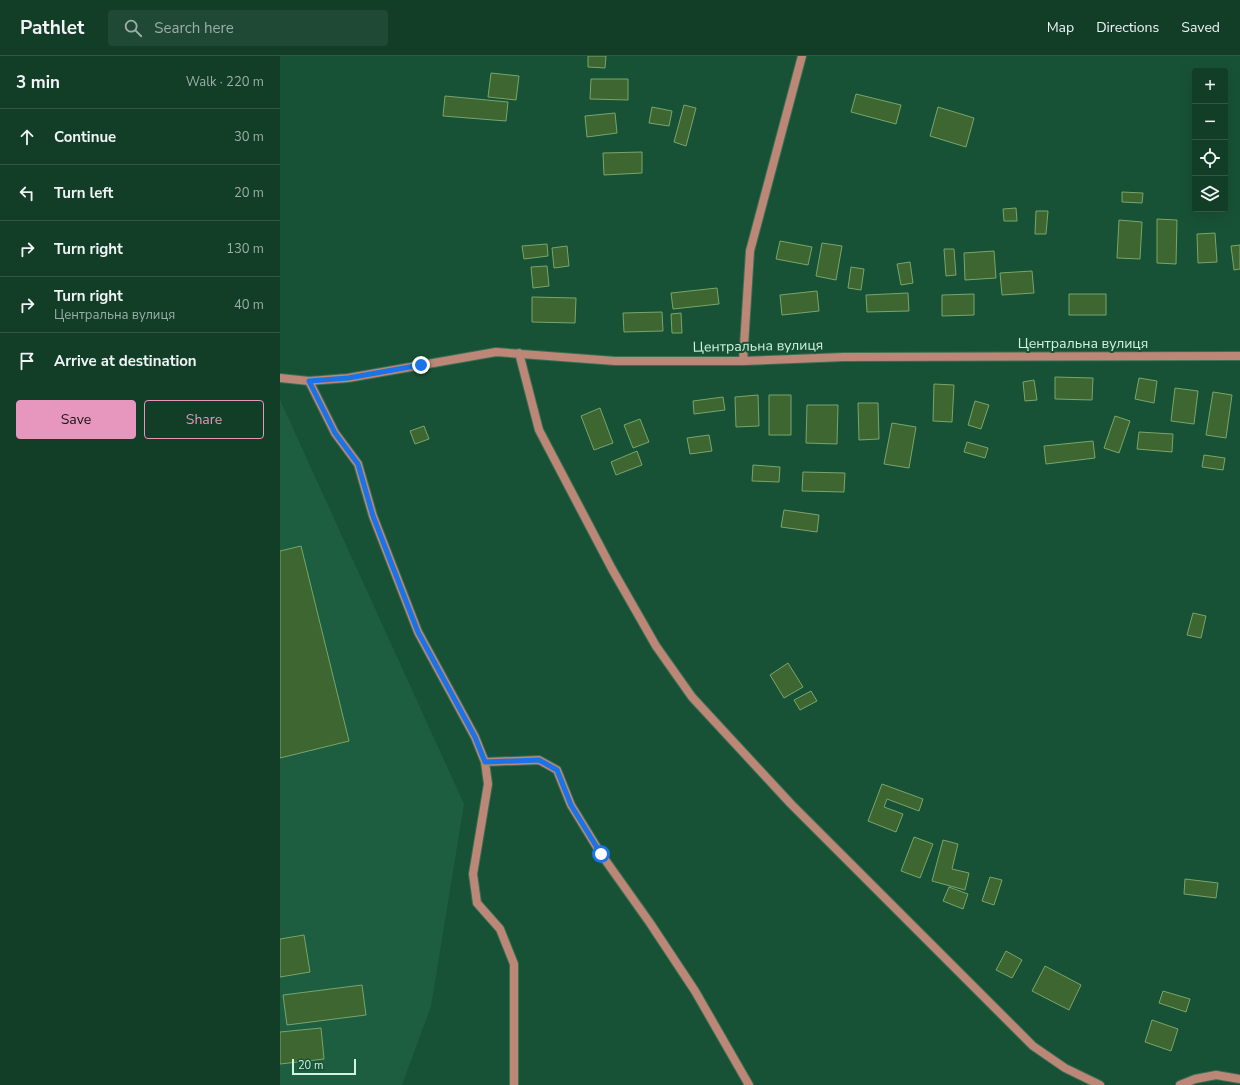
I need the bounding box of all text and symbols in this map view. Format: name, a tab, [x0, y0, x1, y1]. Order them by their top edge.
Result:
search box	[108, 10, 388, 46]
text: Pathlet	[20, 15, 84, 41]
icon: search	[122, 17, 144, 39]
text: Search here	[154, 18, 234, 38]
text: Map	[1047, 18, 1074, 37]
text: Directions	[1096, 18, 1159, 37]
text: Saved	[1181, 18, 1220, 37]
map controls	[1192, 68, 1228, 212]
button: +	[1192, 68, 1228, 104]
text: 3 min	[16, 71, 60, 94]
text: Walk · 220 m	[186, 73, 264, 91]
button: −	[1192, 104, 1228, 140]
icon: ahead	[16, 126, 38, 148]
text: Continue	[54, 127, 116, 147]
text: 30 m	[234, 128, 264, 146]
button: locate	[1192, 140, 1228, 176]
button: layers	[1192, 176, 1228, 212]
icon: left	[16, 182, 38, 204]
text: Turn left	[54, 183, 113, 203]
text: 20 m	[234, 184, 264, 202]
icon: right	[16, 238, 38, 260]
text: Turn right	[54, 239, 123, 259]
text: 130 m	[226, 240, 264, 258]
text: Turn right	[54, 286, 123, 306]
icon: right	[16, 294, 38, 316]
text: 40 m	[234, 296, 264, 314]
text: Центральна вулиця	[54, 306, 175, 324]
street label: Центральна вулиця	[1018, 334, 1148, 353]
street label: Центральна вулиця	[693, 335, 823, 357]
icon: arrive	[16, 350, 38, 372]
text: Arrive at destination	[54, 351, 197, 371]
route end	[412, 356, 430, 374]
button: Save	[16, 400, 136, 439]
button: Share	[144, 400, 264, 439]
route start	[592, 845, 610, 863]
scale bar	[292, 1057, 356, 1076]
text: 20 m	[298, 1058, 323, 1073]

